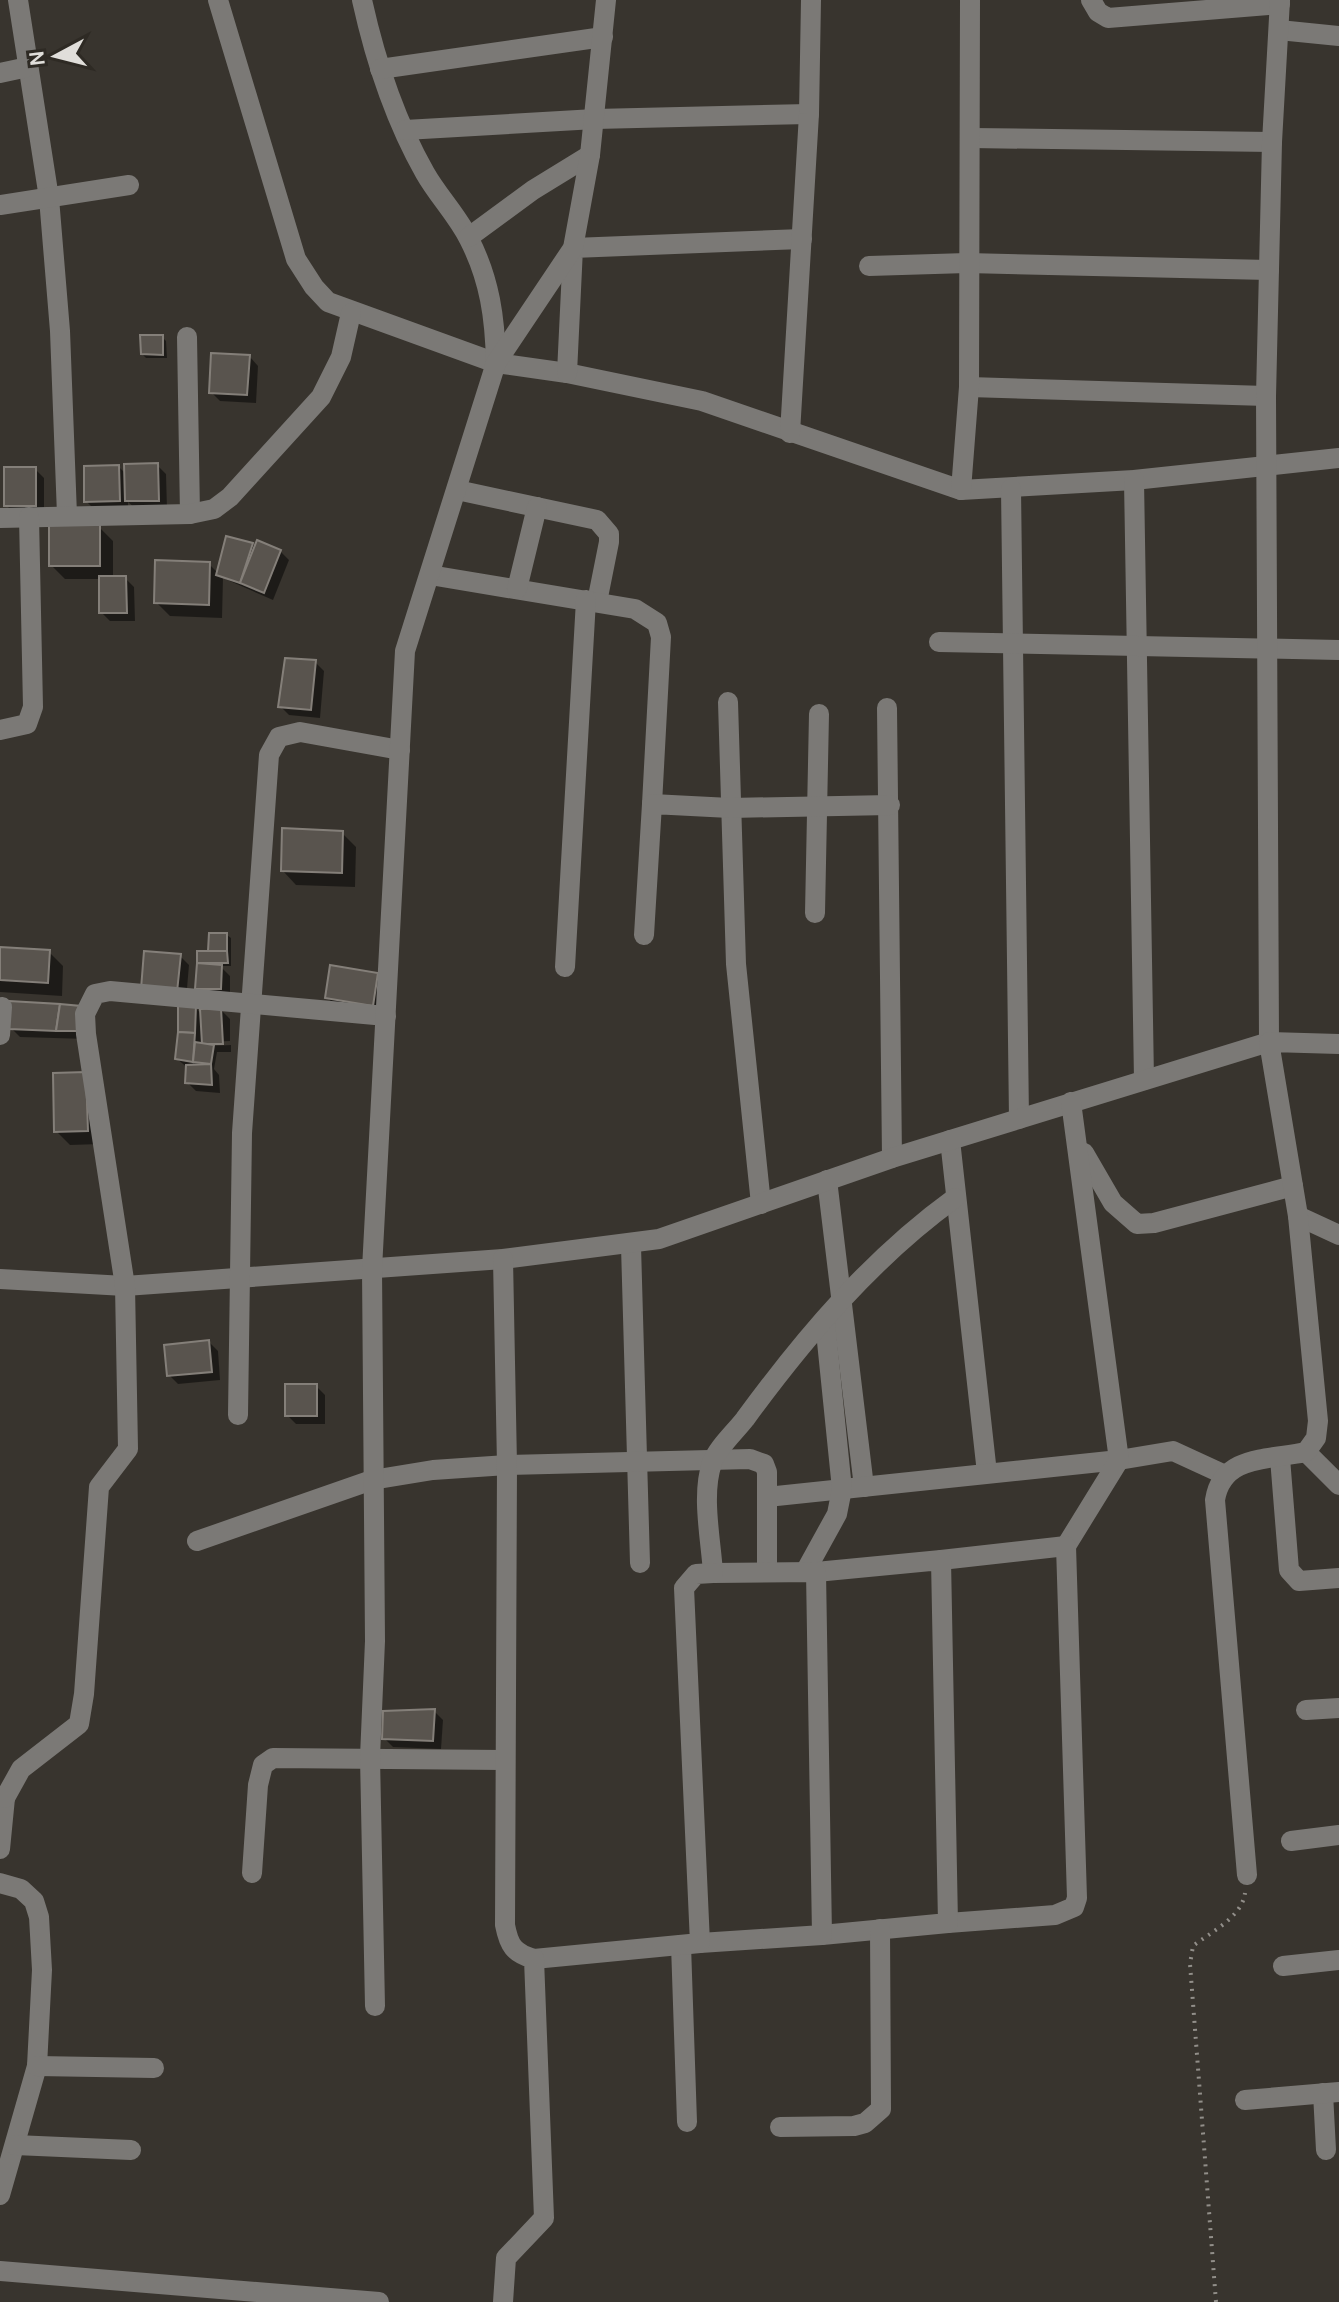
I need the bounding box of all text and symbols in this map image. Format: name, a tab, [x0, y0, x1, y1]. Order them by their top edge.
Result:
north arrow	[16, 16, 96, 96]
text: N	[23, 49, 51, 68]

